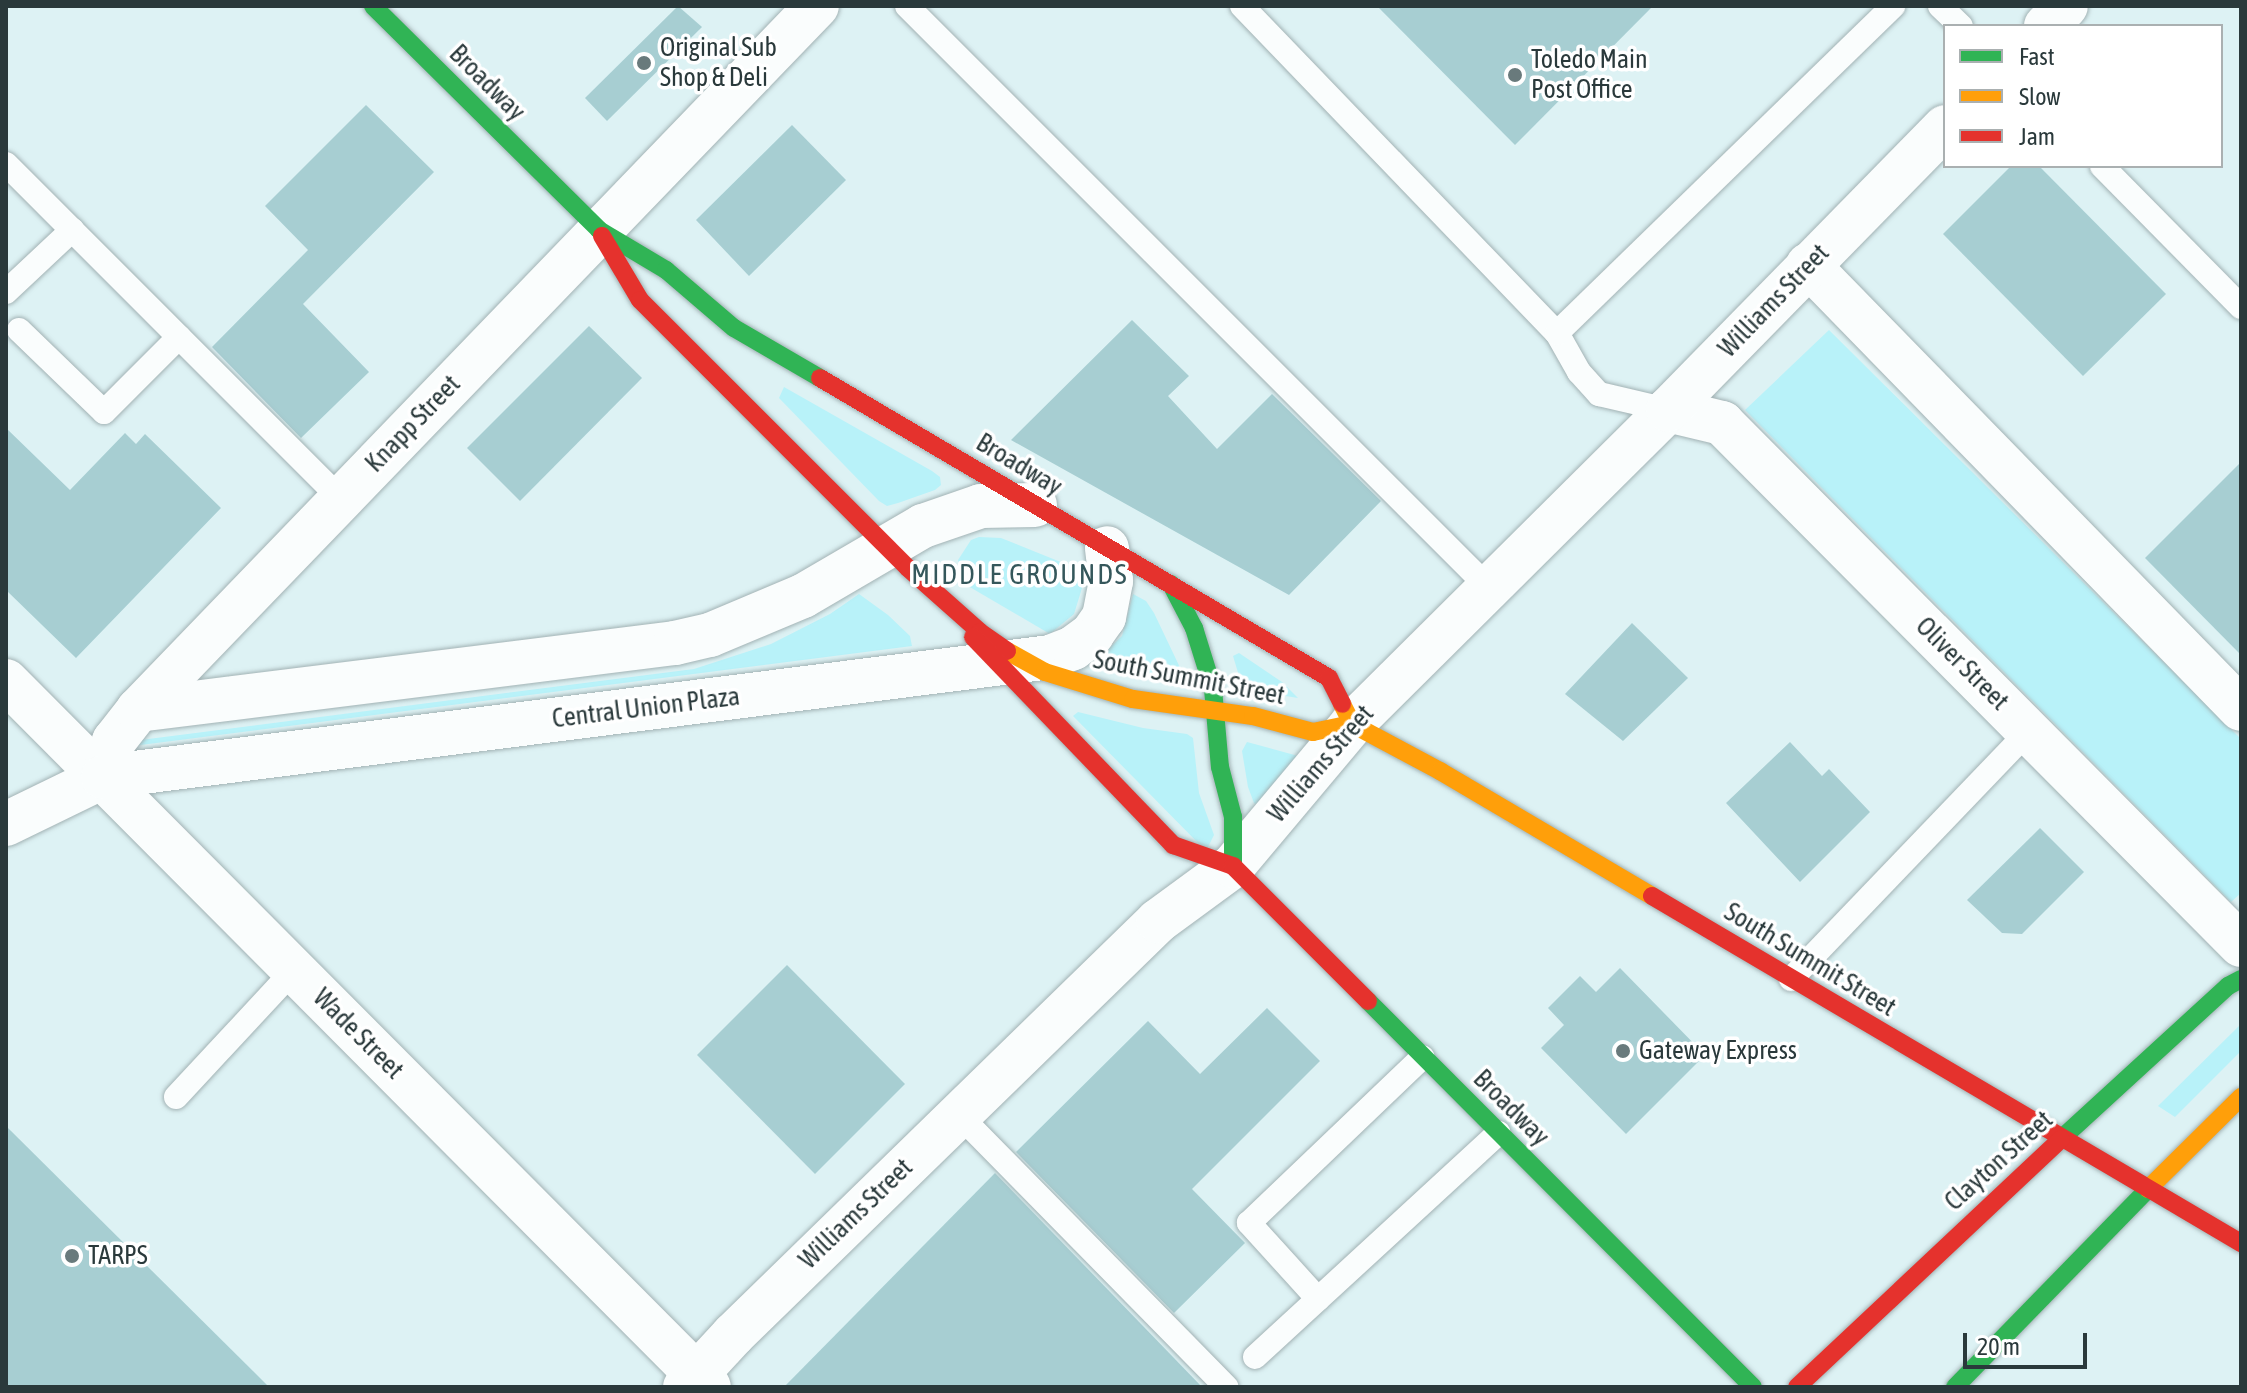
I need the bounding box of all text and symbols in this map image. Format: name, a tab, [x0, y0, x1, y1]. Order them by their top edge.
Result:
legend	[1943, 24, 2223, 168]
place label: Original Sub Shop & Deli	[660, 32, 777, 94]
street label: Broadway	[442, 38, 532, 128]
text: Fast	[2019, 43, 2055, 70]
place label: Toledo Main Post Office	[1531, 44, 1648, 106]
marker: Original Sub Shop & Deli	[635, 54, 653, 72]
marker: Toledo Main Post Office	[1506, 66, 1524, 84]
text: Slow	[2019, 83, 2061, 110]
text: Jam	[2019, 123, 2055, 150]
street label: Williams Street	[1712, 238, 1836, 364]
street label: Knapp Street	[359, 369, 467, 479]
street label: Broadway	[970, 427, 1068, 503]
district label: MIDDLE GROUNDS	[911, 557, 1129, 591]
street label: Oliver Street	[1909, 611, 2015, 717]
street label: South Summit Street	[1091, 644, 1287, 712]
street label: Central Union Plaza	[550, 681, 742, 735]
street label: Williams Street	[1262, 699, 1380, 829]
street label: South Summit Street	[1719, 897, 1901, 1023]
street label: Wade Street	[306, 982, 410, 1086]
place label: Gateway Express	[1639, 1035, 1797, 1067]
marker: Gateway Express	[1614, 1042, 1632, 1060]
street label: Broadway	[1466, 1063, 1556, 1153]
street label: Clayton Street	[1939, 1105, 2059, 1217]
street label: Williams Street	[793, 1152, 919, 1276]
place label: TARPS	[88, 1240, 148, 1272]
marker: TARPS	[63, 1247, 81, 1265]
scale bar	[1967, 1317, 2091, 1367]
text: 20 m	[1977, 1333, 2020, 1360]

